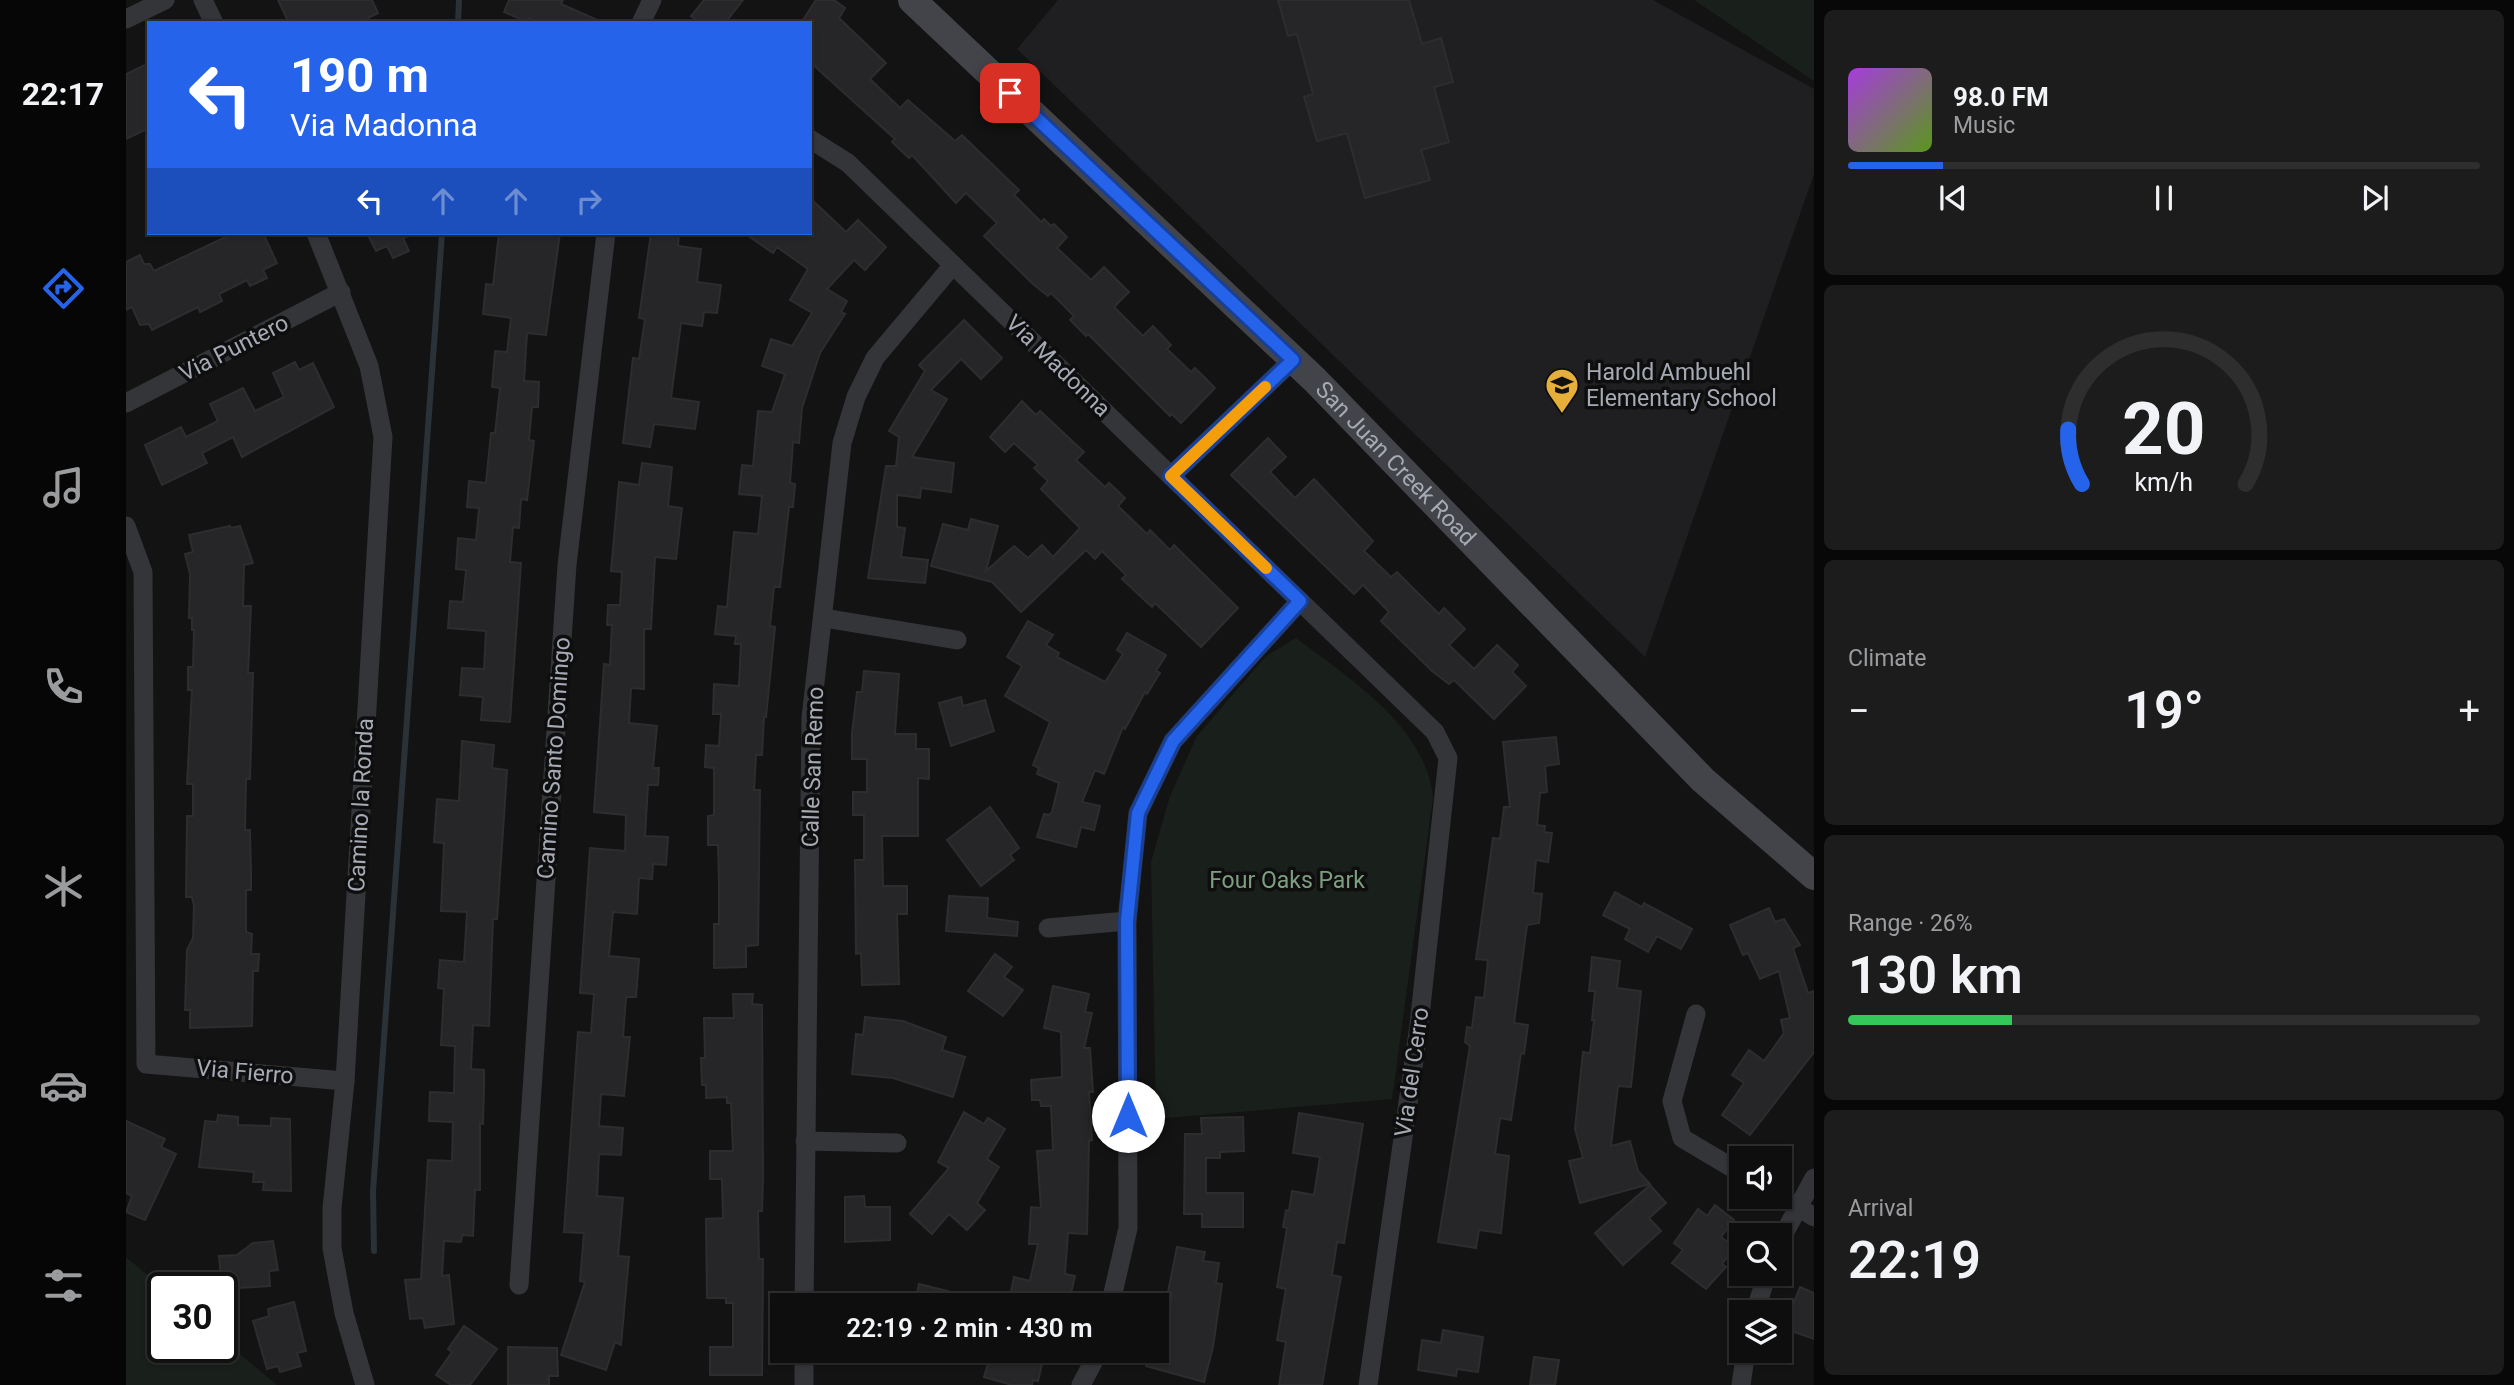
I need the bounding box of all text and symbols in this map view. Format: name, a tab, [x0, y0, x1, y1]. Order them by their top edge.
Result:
text: 190 m	[290, 47, 429, 104]
icon: left	[175, 49, 266, 140]
pin	[980, 63, 1040, 123]
icon: arrive	[991, 74, 1029, 112]
text: 22:17	[22, 75, 104, 113]
text: 98.0 FM	[1953, 82, 2049, 112]
text: Via Madonna	[290, 106, 478, 144]
text: Music	[1953, 112, 2015, 139]
icon: previous	[1934, 179, 1972, 217]
icon: pause	[2145, 179, 2183, 217]
icon: next	[2356, 179, 2394, 217]
icon: left	[351, 182, 389, 220]
icon: ahead	[424, 182, 462, 220]
icon: ahead	[497, 182, 535, 220]
icon: right	[570, 182, 608, 220]
icon: directions	[39, 264, 88, 313]
street label: Via Puntero	[175, 309, 293, 387]
street label: Via Madonna	[1000, 309, 1116, 423]
place label: Harold Ambuehl Elementary School	[1586, 359, 1777, 412]
school or university icon: Harold Ambuehl Elementary School	[1543, 366, 1581, 415]
street label: San Juan Creek Road	[1310, 376, 1481, 551]
text: 20	[2122, 386, 2206, 472]
icon: music	[39, 463, 88, 512]
text: km/h	[2135, 467, 2193, 496]
street label: Camino Santo Domingo	[532, 636, 576, 880]
text: Climate	[1848, 645, 1927, 672]
icon: phone	[39, 662, 88, 711]
text: 19°	[2124, 680, 2204, 741]
street label: Calle San Remo	[797, 686, 829, 848]
text: −	[1848, 689, 1870, 733]
text: +	[2458, 689, 2480, 733]
street label: Camino la Ronda	[343, 717, 379, 893]
icon: climate	[39, 862, 88, 911]
park label: Four Oaks Park	[1209, 867, 1365, 894]
text: Range · 26%	[1848, 910, 1973, 937]
text: 130 km	[1848, 945, 2023, 1006]
street label: Via del Cerro	[1390, 1005, 1434, 1139]
street label: Via Fierro	[195, 1054, 295, 1090]
icon: car	[39, 1061, 88, 1110]
position arrow	[1091, 1079, 1165, 1153]
map controls	[1729, 1146, 1792, 1363]
button: sound	[1729, 1146, 1792, 1209]
text: Arrival	[1848, 1195, 1913, 1222]
button: search	[1729, 1223, 1792, 1286]
text: 22:19	[1848, 1230, 1981, 1291]
icon: filters	[39, 1261, 88, 1310]
speed limit sign: 30	[147, 1272, 238, 1363]
button: layers	[1729, 1300, 1792, 1363]
text: 22:19 · 2 min · 430 m	[846, 1313, 1093, 1343]

